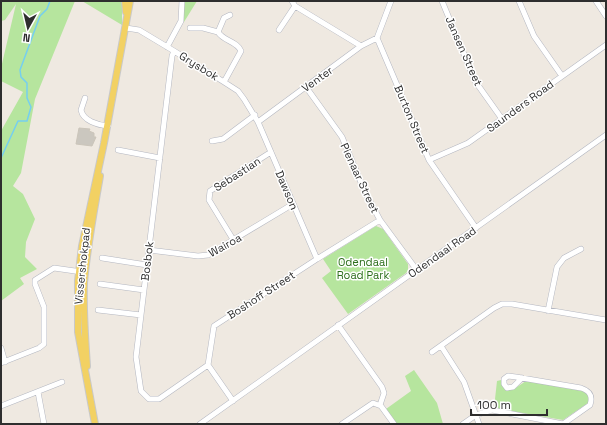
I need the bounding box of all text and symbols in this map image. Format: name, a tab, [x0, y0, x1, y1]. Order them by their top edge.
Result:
north arrow	[8, 8, 48, 48]
street label: Jansen Street	[442, 14, 486, 88]
text: N	[22, 30, 31, 45]
street label: Grysbok	[177, 48, 221, 84]
street label: Venter	[299, 63, 335, 95]
street label: Saunders Road	[484, 77, 556, 135]
street label: Burton Street	[391, 83, 433, 155]
street label: Pienaar Street	[338, 141, 382, 215]
street label: Sebastian	[211, 154, 263, 194]
street label: Dawson	[272, 168, 302, 212]
street label: Odendaal Road	[405, 223, 479, 281]
street label: Vissershokpad	[71, 227, 93, 305]
street label: Wairoa	[206, 230, 245, 260]
street label: Bosbok	[138, 240, 156, 282]
park label: Odendaal Road Park	[337, 255, 389, 282]
street label: Boshoff Street	[224, 268, 298, 322]
scale bar	[471, 391, 547, 417]
text: 100 m	[477, 397, 511, 413]

